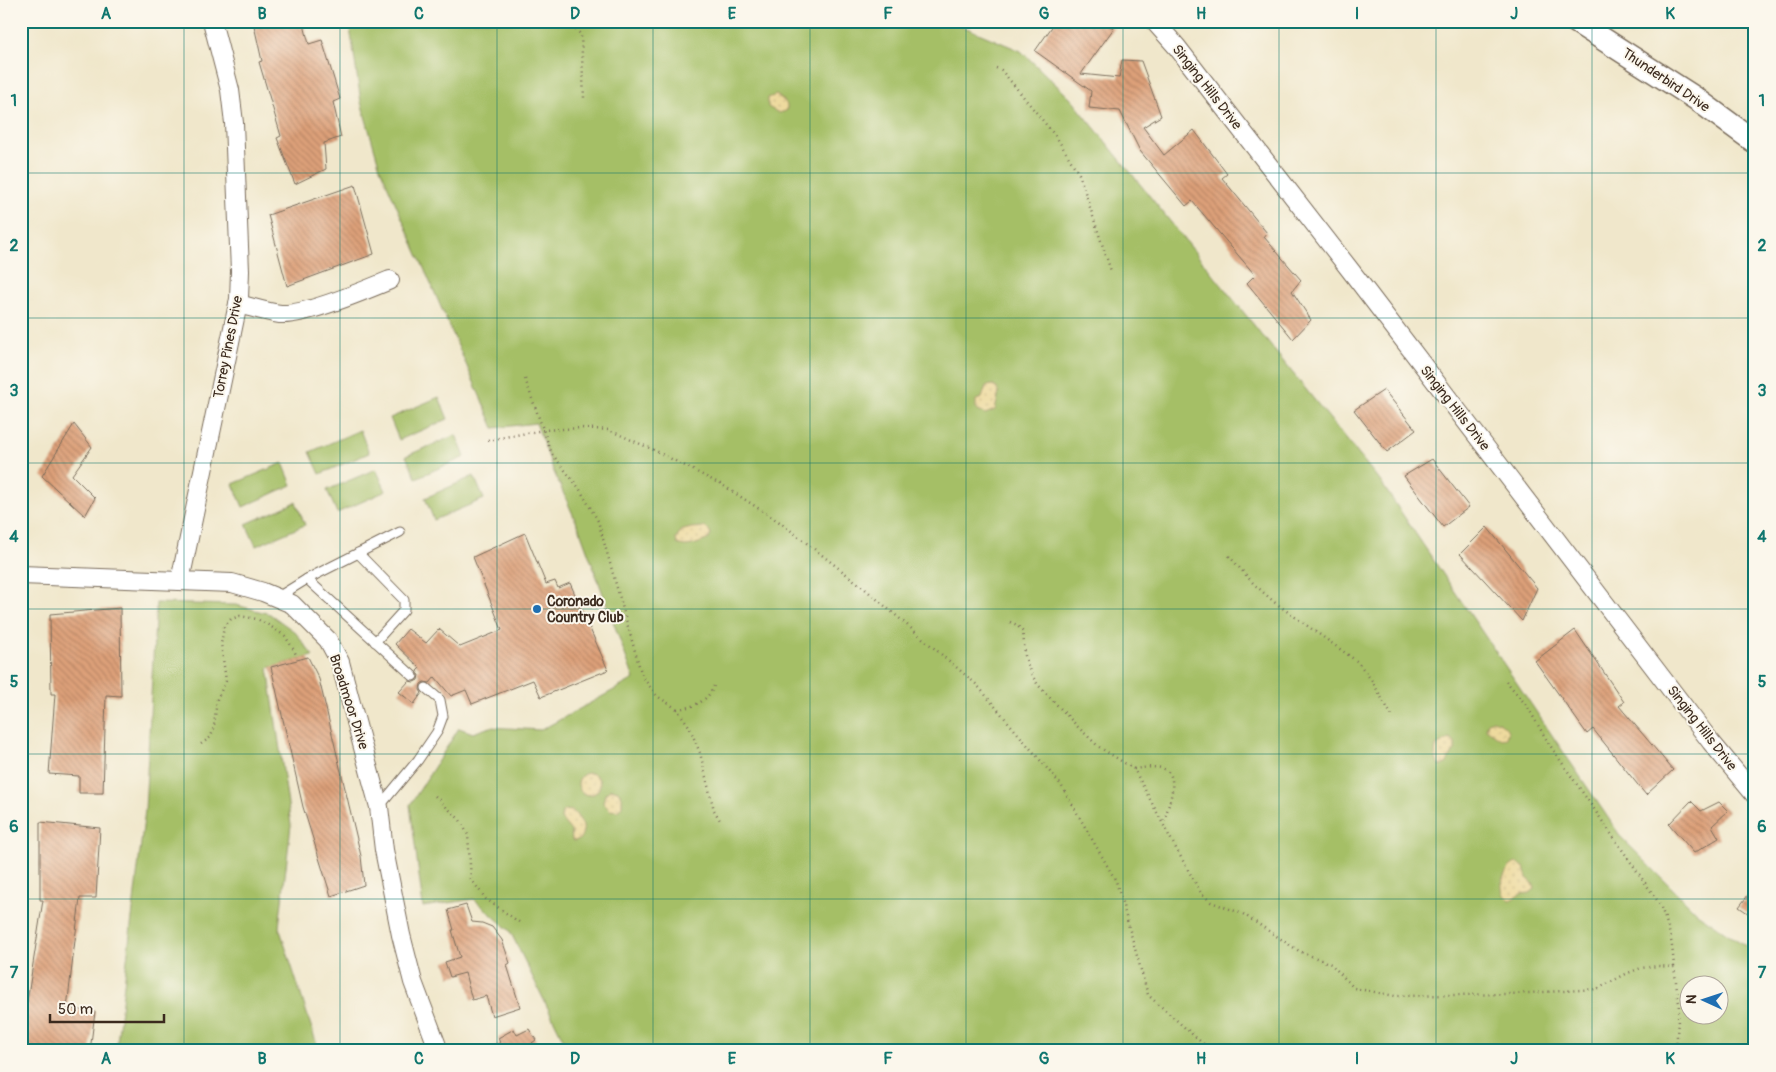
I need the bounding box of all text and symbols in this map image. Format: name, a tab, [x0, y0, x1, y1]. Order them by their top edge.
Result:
text: A	[101, 4, 112, 24]
text: B	[257, 4, 267, 24]
text: C	[414, 4, 424, 24]
text: D	[570, 4, 580, 24]
text: E	[728, 4, 737, 24]
text: F	[883, 4, 893, 24]
text: G	[1039, 4, 1050, 24]
text: H	[1196, 4, 1206, 24]
text: I	[1355, 4, 1359, 24]
text: J	[1510, 4, 1518, 24]
text: K	[1665, 4, 1675, 24]
street label: Singing Hills Drive	[1169, 41, 1245, 133]
street label: Thunderbird Drive	[1619, 44, 1713, 116]
text: 1	[11, 91, 17, 111]
text: 1	[1759, 91, 1765, 111]
text: 2	[10, 236, 19, 256]
text: 2	[1758, 236, 1767, 256]
street label: Torrey Pines Drive	[210, 294, 246, 400]
street label: Singing Hills Drive	[1417, 362, 1493, 454]
text: 3	[10, 381, 19, 401]
text: 3	[1758, 381, 1767, 401]
text: 4	[9, 527, 19, 547]
text: 4	[1757, 527, 1767, 547]
place label: Coronado Country Club	[547, 593, 624, 626]
marker: Coronado Country Club	[531, 603, 543, 615]
street label: Broadmoor Drive	[326, 652, 372, 752]
text: 5	[10, 672, 19, 692]
text: 5	[1758, 672, 1767, 692]
street label: Singing Hills Drive	[1664, 682, 1740, 774]
text: 6	[9, 817, 19, 837]
text: 6	[1757, 817, 1767, 837]
text: 7	[10, 963, 19, 983]
text: 7	[1758, 963, 1767, 983]
north arrow	[1678, 974, 1728, 1024]
scale bar	[50, 992, 164, 1024]
text: N	[1683, 994, 1700, 1005]
text: 50 m	[58, 1000, 93, 1019]
text: A	[101, 1049, 112, 1069]
text: B	[257, 1049, 267, 1069]
text: C	[414, 1049, 424, 1069]
text: D	[570, 1049, 580, 1069]
text: E	[728, 1049, 737, 1069]
text: F	[883, 1049, 893, 1069]
text: G	[1039, 1049, 1050, 1069]
text: H	[1196, 1049, 1206, 1069]
text: I	[1355, 1049, 1359, 1069]
text: J	[1510, 1049, 1518, 1069]
text: K	[1665, 1049, 1675, 1069]

